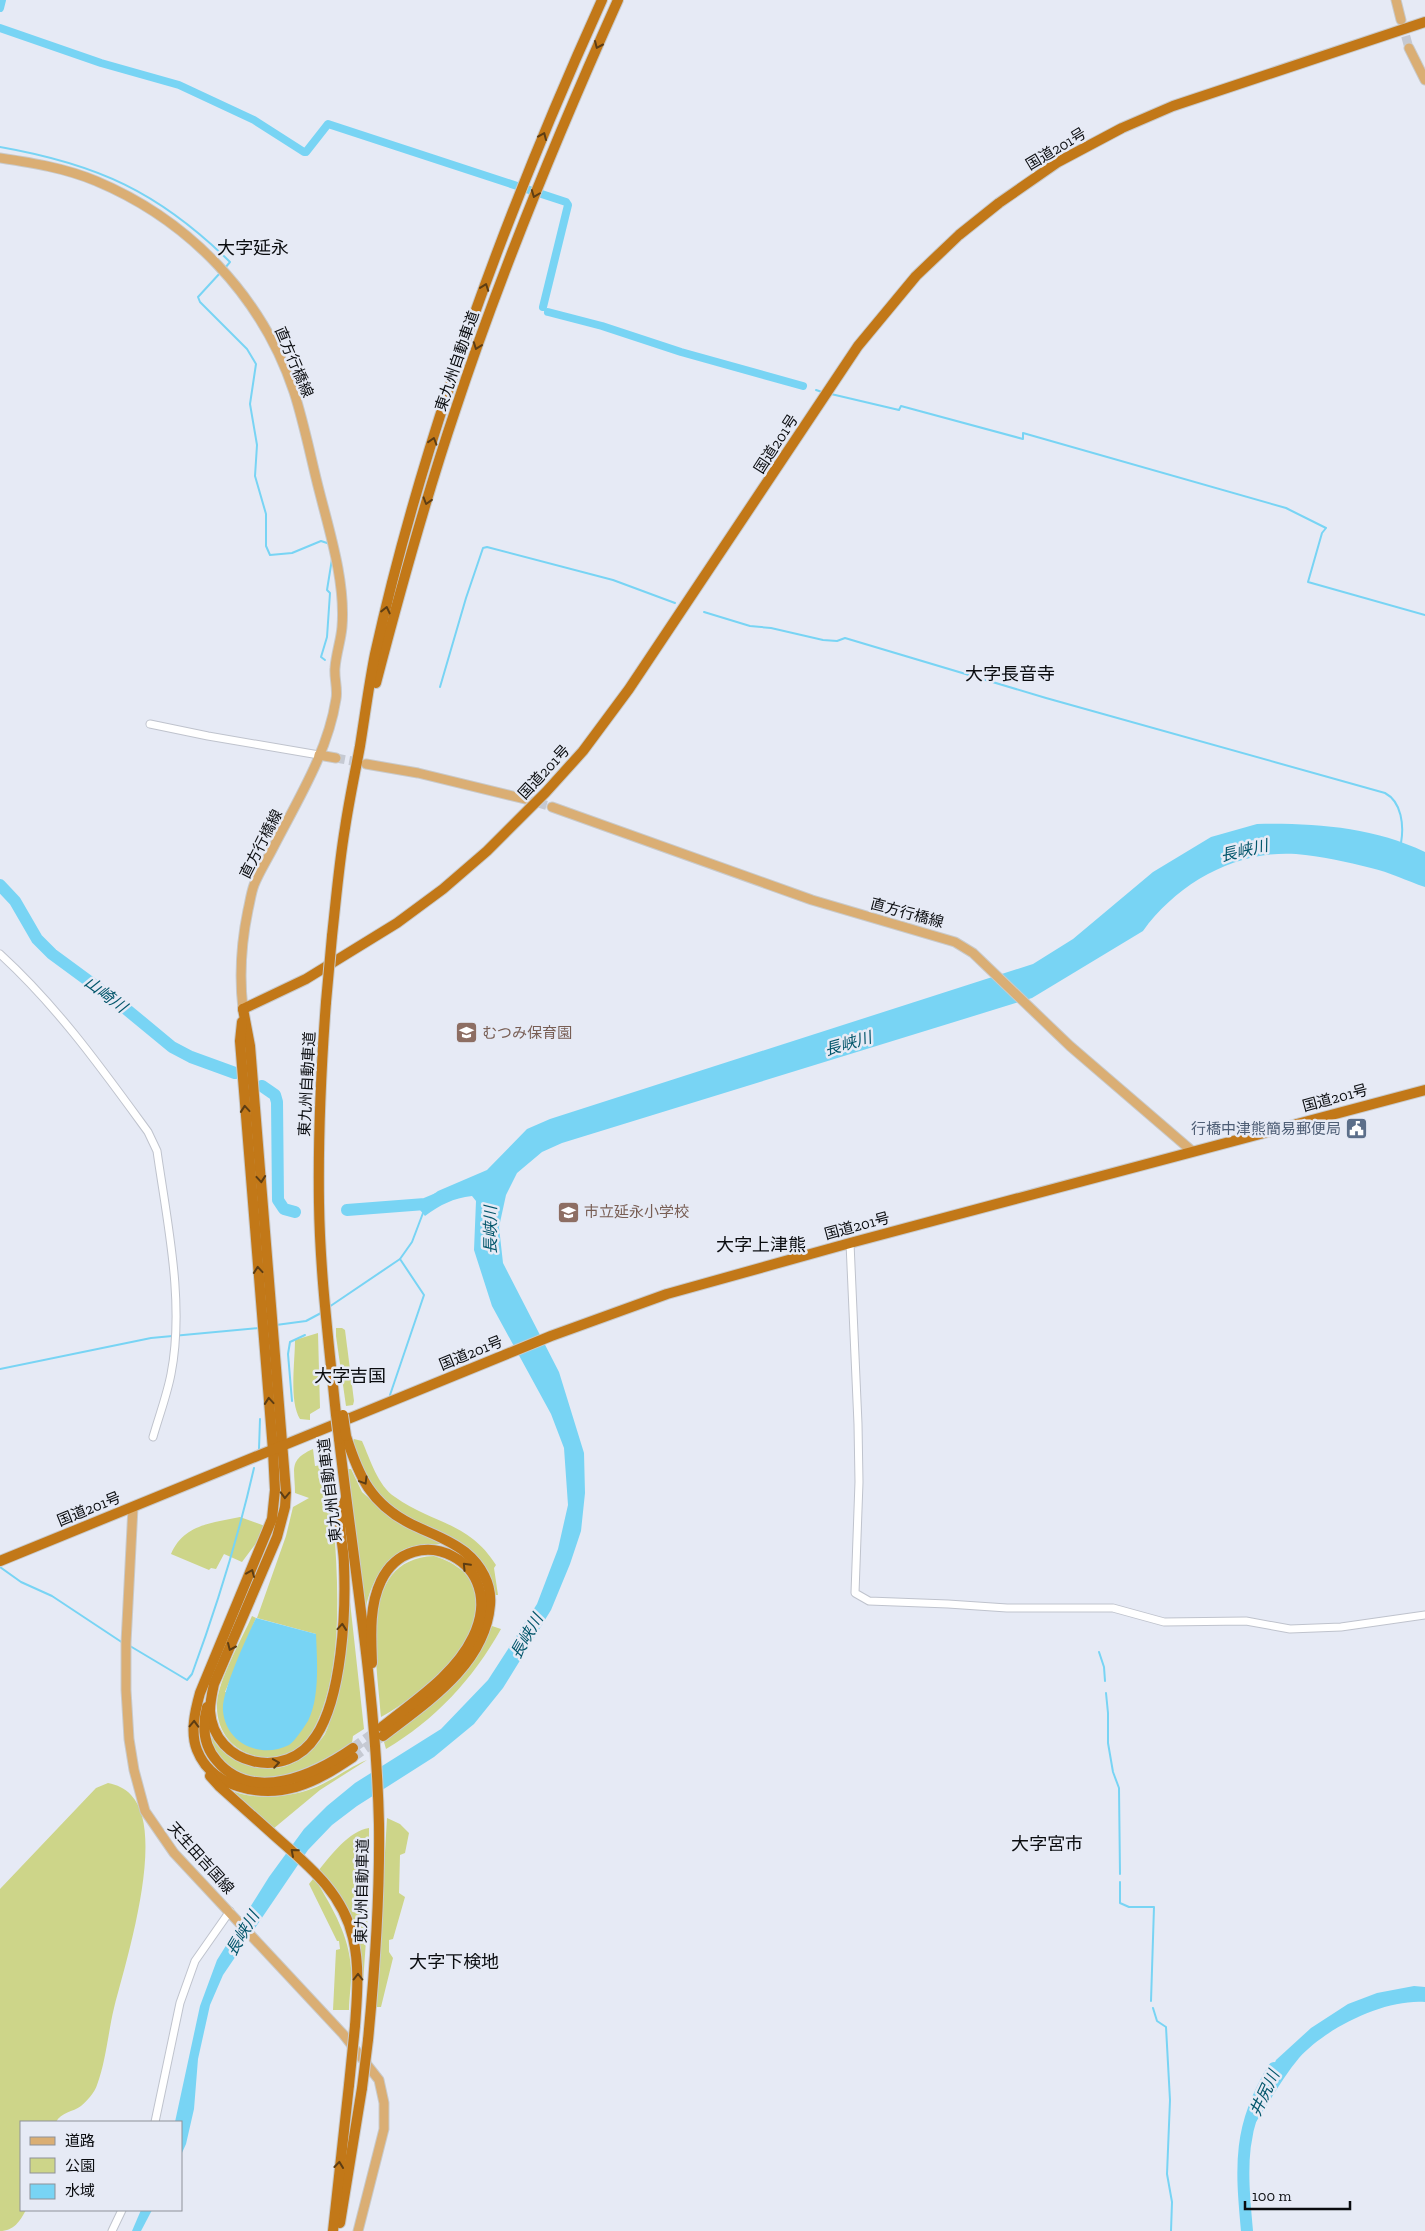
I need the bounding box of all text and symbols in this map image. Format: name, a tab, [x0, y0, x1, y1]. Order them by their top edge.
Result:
one-way arrow	[593, 40, 604, 49]
street label: 国道201号	[1023, 124, 1089, 174]
one-way arrow	[538, 132, 548, 140]
one-way arrow	[530, 189, 541, 198]
district label: 大字延永	[217, 237, 289, 259]
one-way arrow	[479, 283, 489, 292]
street label: 東九州自動車道	[431, 308, 483, 414]
street label: 直方行橋線	[271, 324, 317, 400]
one-way arrow	[473, 342, 483, 350]
street label: 国道201号	[750, 411, 802, 477]
one-way arrow	[427, 437, 437, 446]
one-way arrow	[423, 496, 433, 504]
one-way arrow	[380, 606, 391, 615]
district label: 大字長音寺	[965, 663, 1055, 685]
street label: 国道201号	[515, 741, 573, 803]
street label: 直方行橋線	[236, 806, 286, 882]
water label: 長峡川	[1219, 835, 1272, 865]
street label: 直方行橋線	[868, 895, 946, 931]
water label: 山崎川	[81, 972, 132, 1018]
school or university icon: むつみ保育園	[454, 1021, 478, 1045]
place label: むつみ保育園	[482, 1024, 572, 1042]
water label: 長峡川	[822, 1027, 876, 1059]
street label: 東九州自動車道	[295, 1031, 319, 1137]
street label: 国道201号	[1300, 1081, 1370, 1115]
one-way arrow	[240, 1104, 251, 1112]
public building icon: 行橋中津熊簡易郵便局	[1345, 1117, 1369, 1141]
place label: 行橋中津熊簡易郵便局	[1191, 1120, 1341, 1138]
one-way arrow	[255, 1175, 266, 1183]
school or university icon: 市立延永小学校	[556, 1200, 580, 1224]
place label: 市立延永小学校	[584, 1203, 689, 1221]
water label: 長峡川	[481, 1204, 500, 1254]
street label: 国道201号	[822, 1209, 892, 1243]
district label: 大字上津熊	[716, 1234, 806, 1256]
one-way arrow	[253, 1266, 264, 1274]
street label: 国道201号	[437, 1332, 505, 1374]
district label: 大字吉国	[314, 1365, 386, 1387]
one-way arrow	[264, 1397, 275, 1405]
street label: 東九州自動車道	[315, 1437, 345, 1543]
one-way arrow	[357, 1475, 367, 1484]
street label: 国道201号	[55, 1488, 123, 1530]
one-way arrow	[280, 1491, 291, 1499]
one-way arrow	[463, 1563, 472, 1572]
one-way arrow	[245, 1569, 255, 1578]
water label: 長峡川	[506, 1609, 548, 1662]
one-way arrow	[336, 1623, 347, 1631]
one-way arrow	[227, 1642, 237, 1651]
one-way arrow	[189, 1720, 200, 1728]
one-way arrow	[272, 1758, 281, 1768]
street label: 天生田吉国線	[164, 1819, 238, 1897]
district label: 大字宮市	[1011, 1833, 1083, 1855]
street label: 東九州自動車道	[352, 1838, 372, 1944]
one-way arrow	[290, 1849, 299, 1858]
water label: 長峡川	[222, 1906, 264, 1959]
district label: 大字下検地	[409, 1951, 499, 1973]
one-way arrow	[352, 1973, 363, 1981]
water label: 井尻川	[1246, 2066, 1284, 2119]
legend	[20, 2121, 182, 2211]
text: 道路	[65, 2132, 95, 2150]
text: 公園	[65, 2157, 95, 2175]
one-way arrow	[333, 2161, 344, 2169]
scale bar	[1245, 2178, 1350, 2210]
text: 水域	[65, 2182, 95, 2200]
text: 100 m	[1252, 2187, 1291, 2205]

